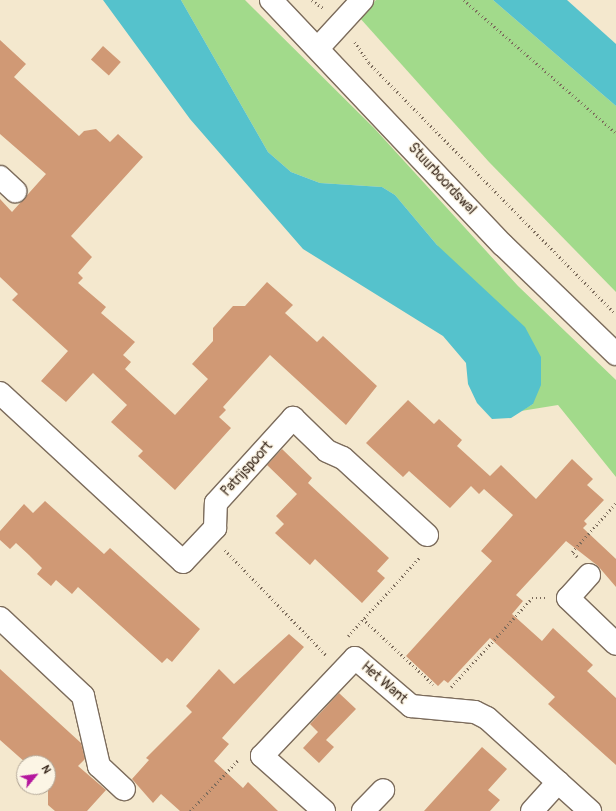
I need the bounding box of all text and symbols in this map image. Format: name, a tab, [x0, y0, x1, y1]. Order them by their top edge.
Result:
street label: Stuurboordswal	[405, 140, 479, 218]
street label: Patrijspoort	[218, 438, 276, 500]
street label: Het Want	[358, 659, 410, 707]
north arrow	[16, 755, 56, 795]
text: N	[39, 763, 54, 776]

